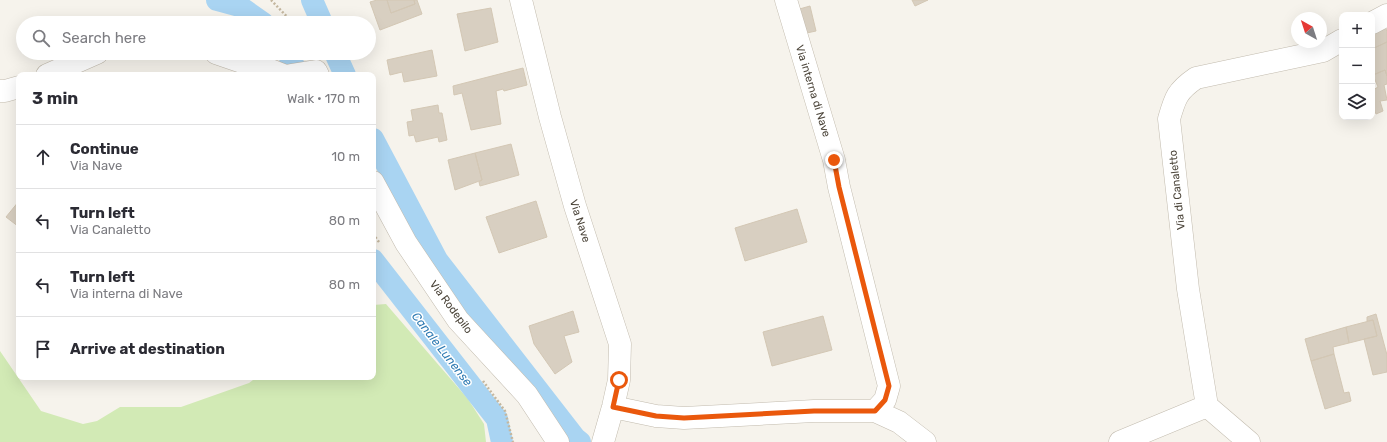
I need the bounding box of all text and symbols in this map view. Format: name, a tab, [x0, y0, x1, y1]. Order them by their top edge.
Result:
north arrow	[1291, 12, 1327, 48]
map controls	[1339, 12, 1375, 120]
button: +	[1339, 12, 1375, 48]
search box	[16, 16, 376, 60]
icon: search	[30, 27, 52, 49]
text: Search here	[62, 29, 146, 47]
street label: Via interna di Nave	[793, 43, 833, 139]
button: −	[1339, 48, 1375, 84]
button: layers	[1339, 84, 1375, 120]
text: 3 min	[32, 88, 78, 108]
text: Walk · 170 m	[287, 91, 360, 106]
text: Continue	[70, 140, 139, 158]
icon: ahead	[32, 146, 54, 168]
text: 10 m	[331, 149, 360, 164]
street label: Via di Canaletto	[1166, 149, 1188, 231]
route end	[825, 151, 843, 169]
text: Via Nave	[70, 158, 122, 173]
street label: Via Nave	[567, 198, 593, 244]
text: Turn left	[70, 204, 135, 222]
icon: left	[32, 210, 54, 232]
text: 80 m	[329, 213, 360, 228]
text: Via Canaletto	[70, 222, 151, 237]
text: Turn left	[70, 268, 135, 286]
icon: left	[32, 274, 54, 296]
text: 80 m	[329, 277, 360, 292]
street label: Via Rodepilo	[427, 278, 475, 336]
text: Via interna di Nave	[70, 286, 183, 301]
water label: Canale Lunense	[409, 309, 475, 389]
icon: arrive	[32, 338, 54, 360]
text: Arrive at destination	[70, 340, 225, 358]
route start	[610, 371, 628, 389]

